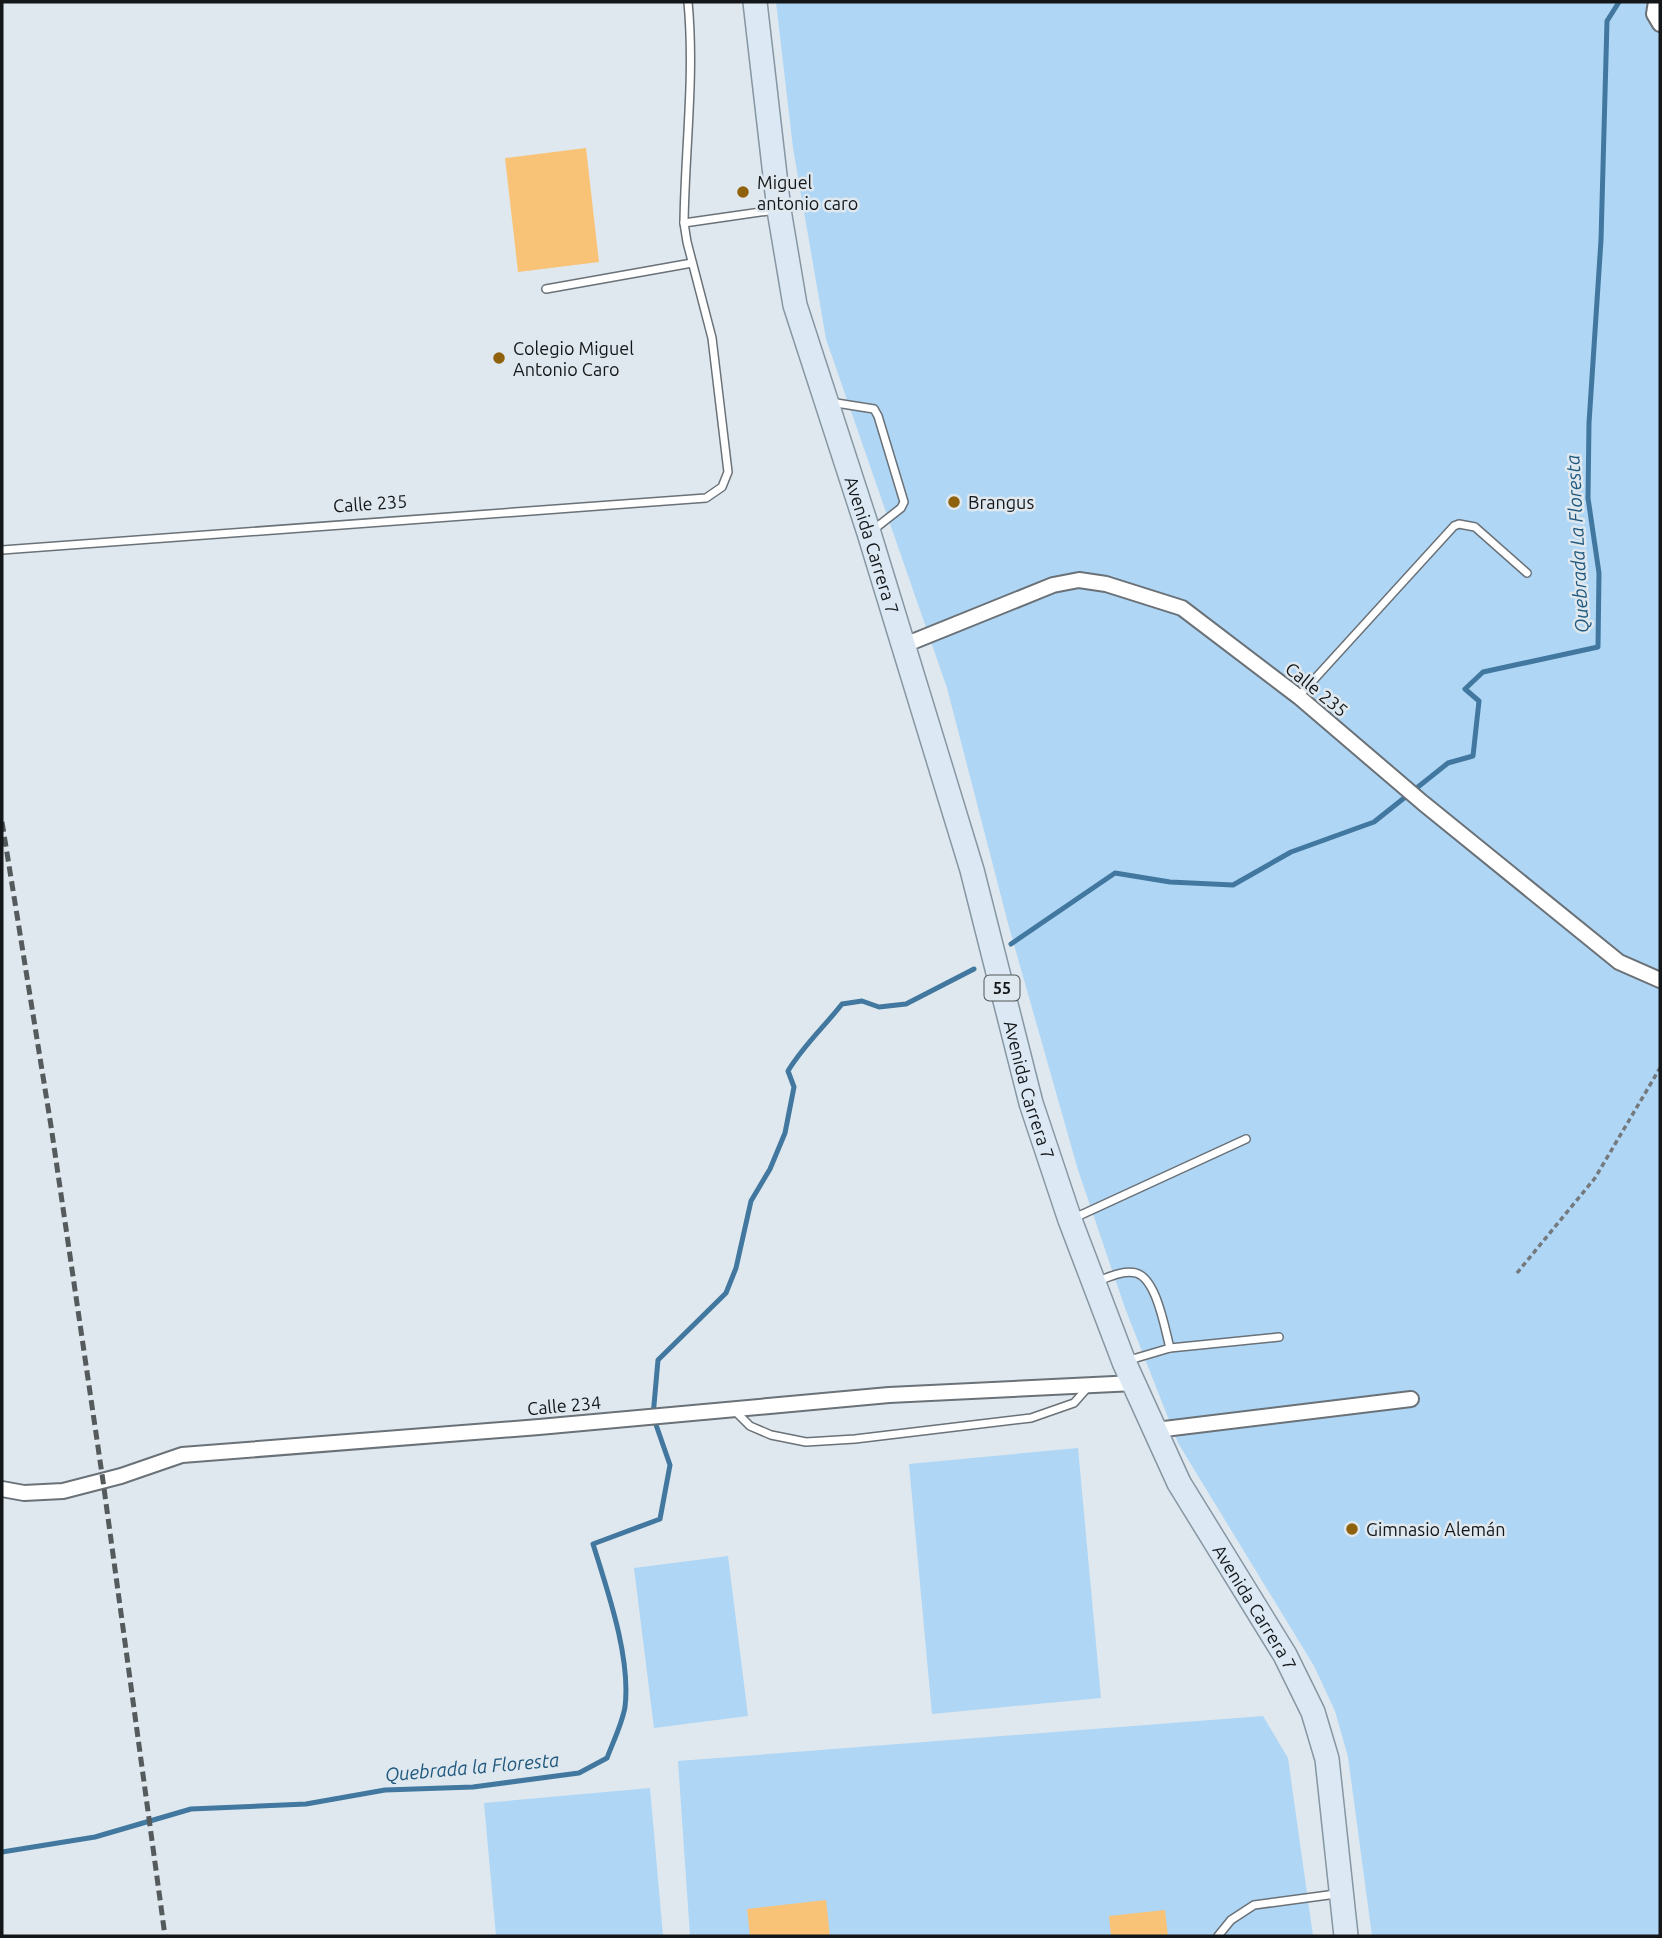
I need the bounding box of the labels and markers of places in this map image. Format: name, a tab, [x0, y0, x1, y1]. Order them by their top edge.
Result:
place label: Miguel antonio caro	[757, 172, 858, 213]
marker: Miguel antonio caro	[735, 184, 751, 200]
place label: Colegio Miguel Antonio Caro	[513, 338, 634, 379]
marker: Colegio Miguel Antonio Caro	[491, 350, 507, 366]
place label: Brangus	[968, 492, 1034, 512]
marker: Brangus	[946, 494, 962, 510]
place label: Gimnasio Alemán	[1366, 1519, 1506, 1539]
marker: Gimnasio Alemán	[1344, 1521, 1360, 1537]

